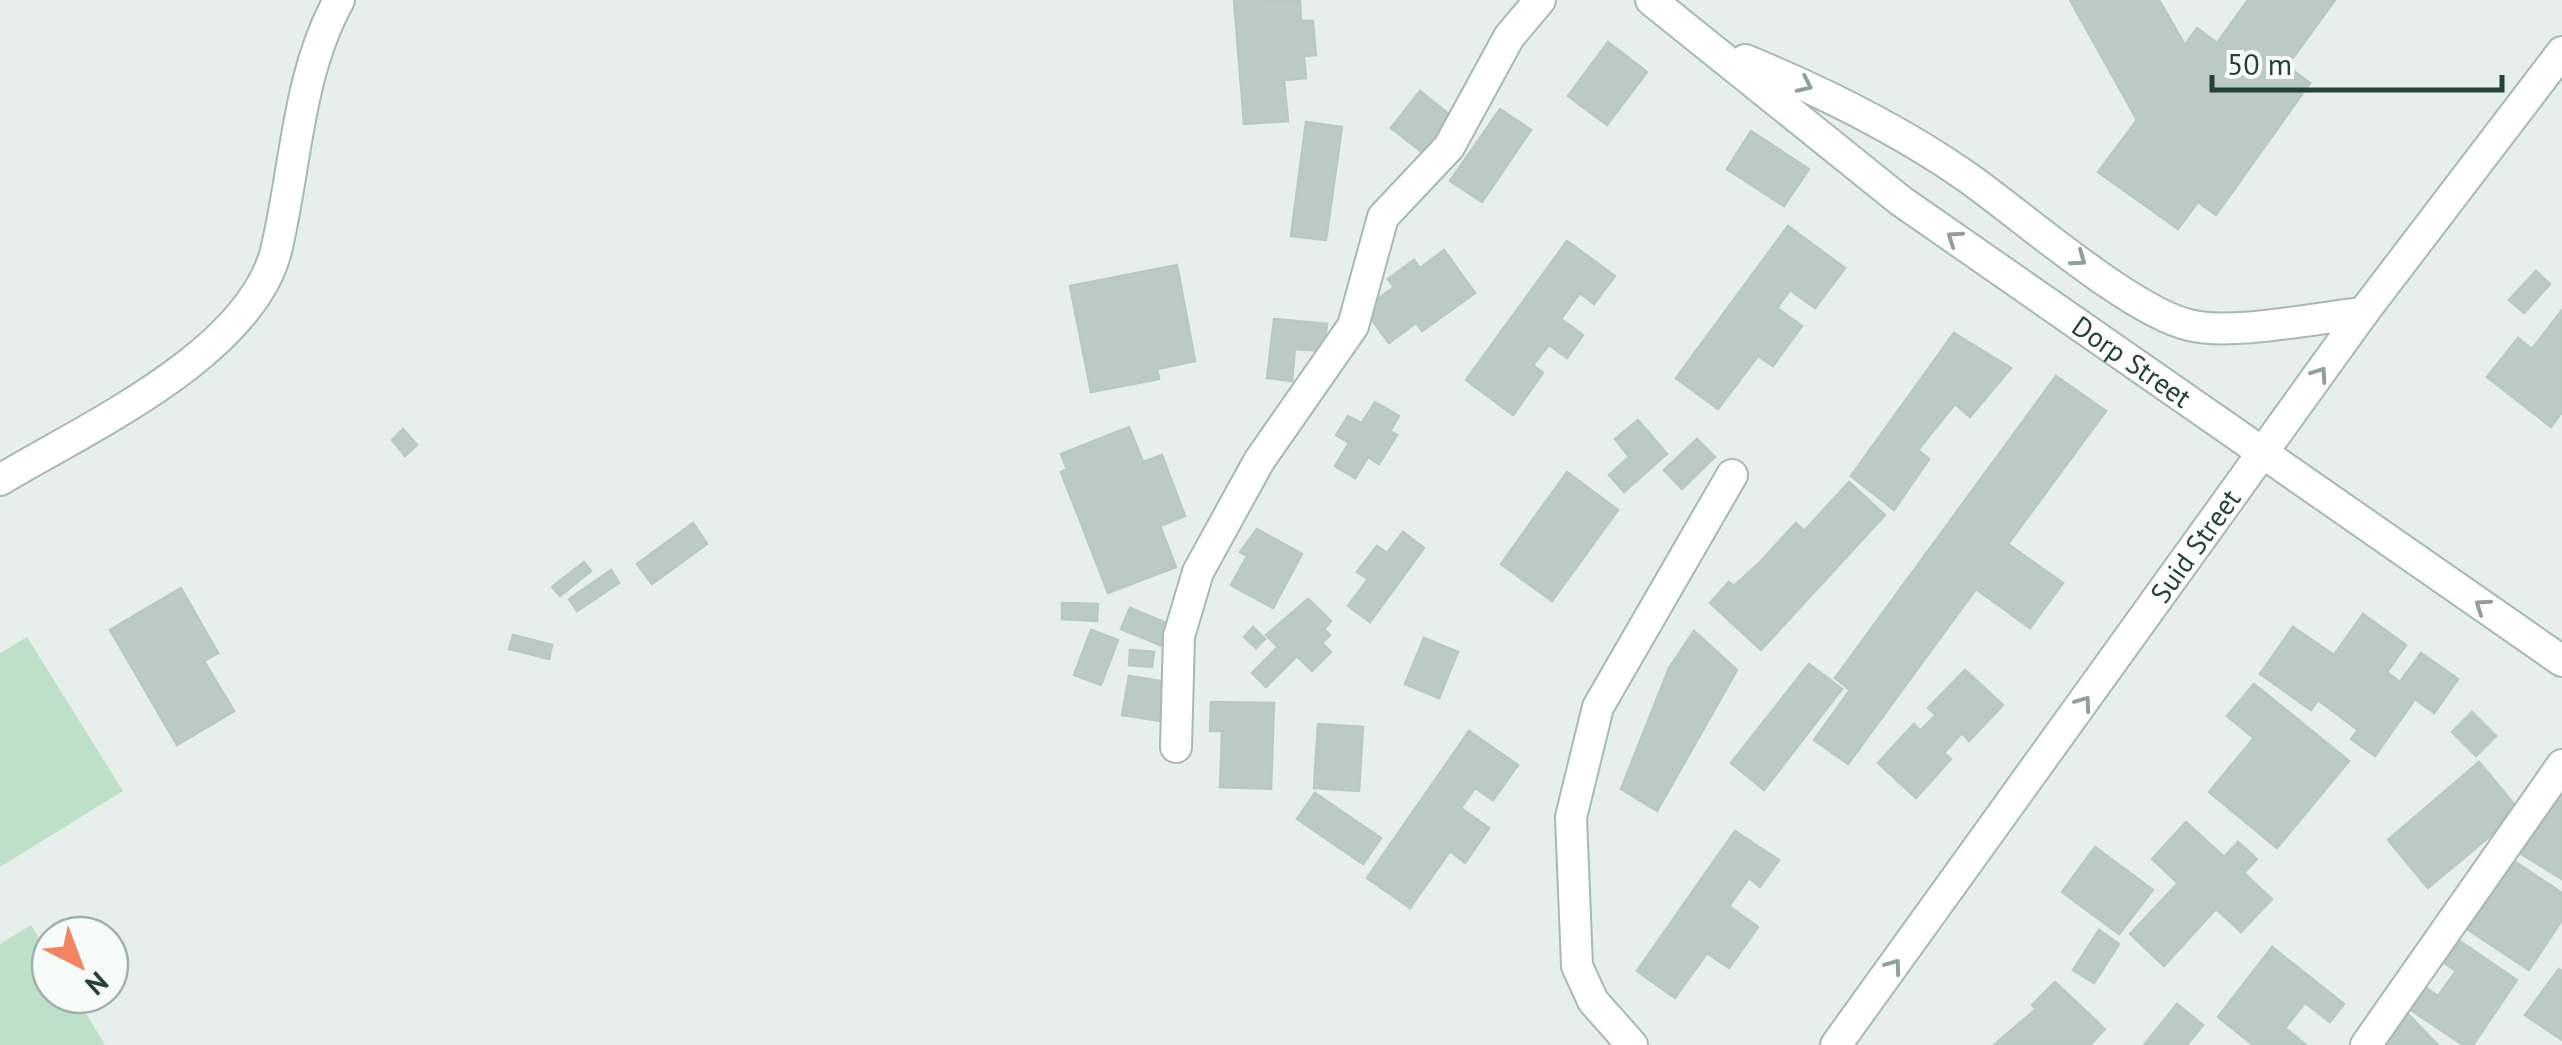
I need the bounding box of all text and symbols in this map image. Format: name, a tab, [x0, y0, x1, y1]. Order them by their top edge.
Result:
scale bar	[2212, 30, 2502, 92]
text: 50 m	[2227, 44, 2292, 83]
one-way arrow	[1794, 73, 1812, 93]
one-way arrow	[1947, 232, 1966, 250]
one-way arrow	[2067, 246, 2086, 265]
street label: Dorp Street	[2065, 307, 2199, 416]
one-way arrow	[2308, 367, 2326, 385]
street label: Suid Street	[2141, 481, 2249, 610]
one-way arrow	[2475, 600, 2493, 618]
one-way arrow	[2072, 695, 2090, 714]
north arrow	[30, 915, 130, 1015]
one-way arrow	[1882, 959, 1899, 977]
text: N	[78, 964, 116, 1004]

